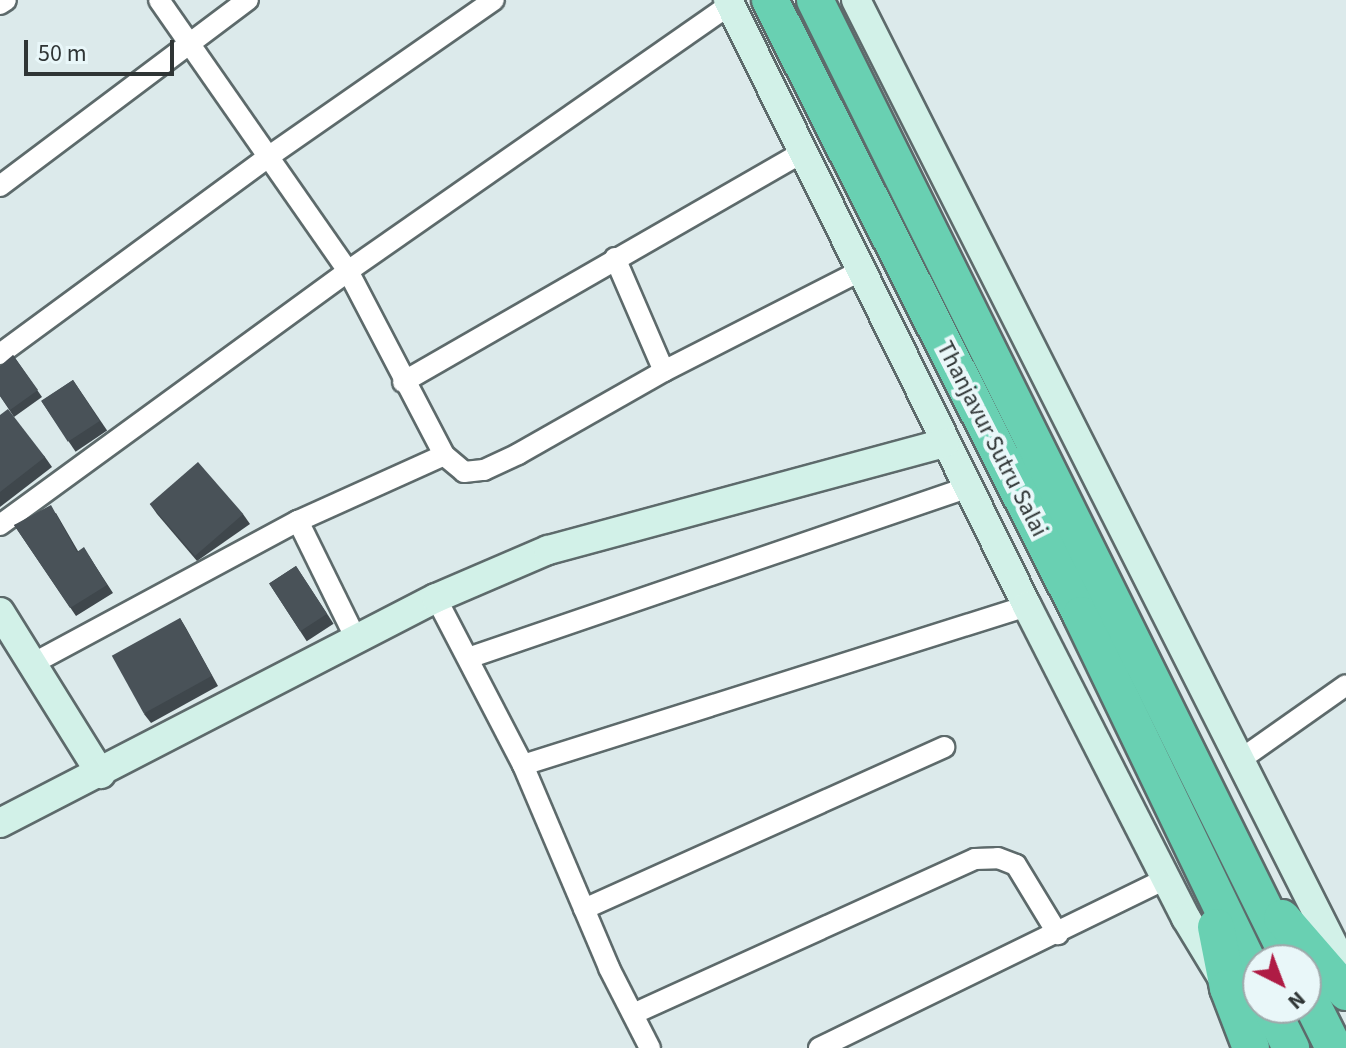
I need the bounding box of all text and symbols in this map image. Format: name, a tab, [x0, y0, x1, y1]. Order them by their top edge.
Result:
scale bar	[28, 24, 178, 74]
text: 50 m	[38, 36, 87, 71]
street label: Thanjavur Sutru Salai	[930, 336, 1054, 542]
north arrow	[1242, 944, 1322, 1024]
text: N	[1281, 984, 1313, 1017]

